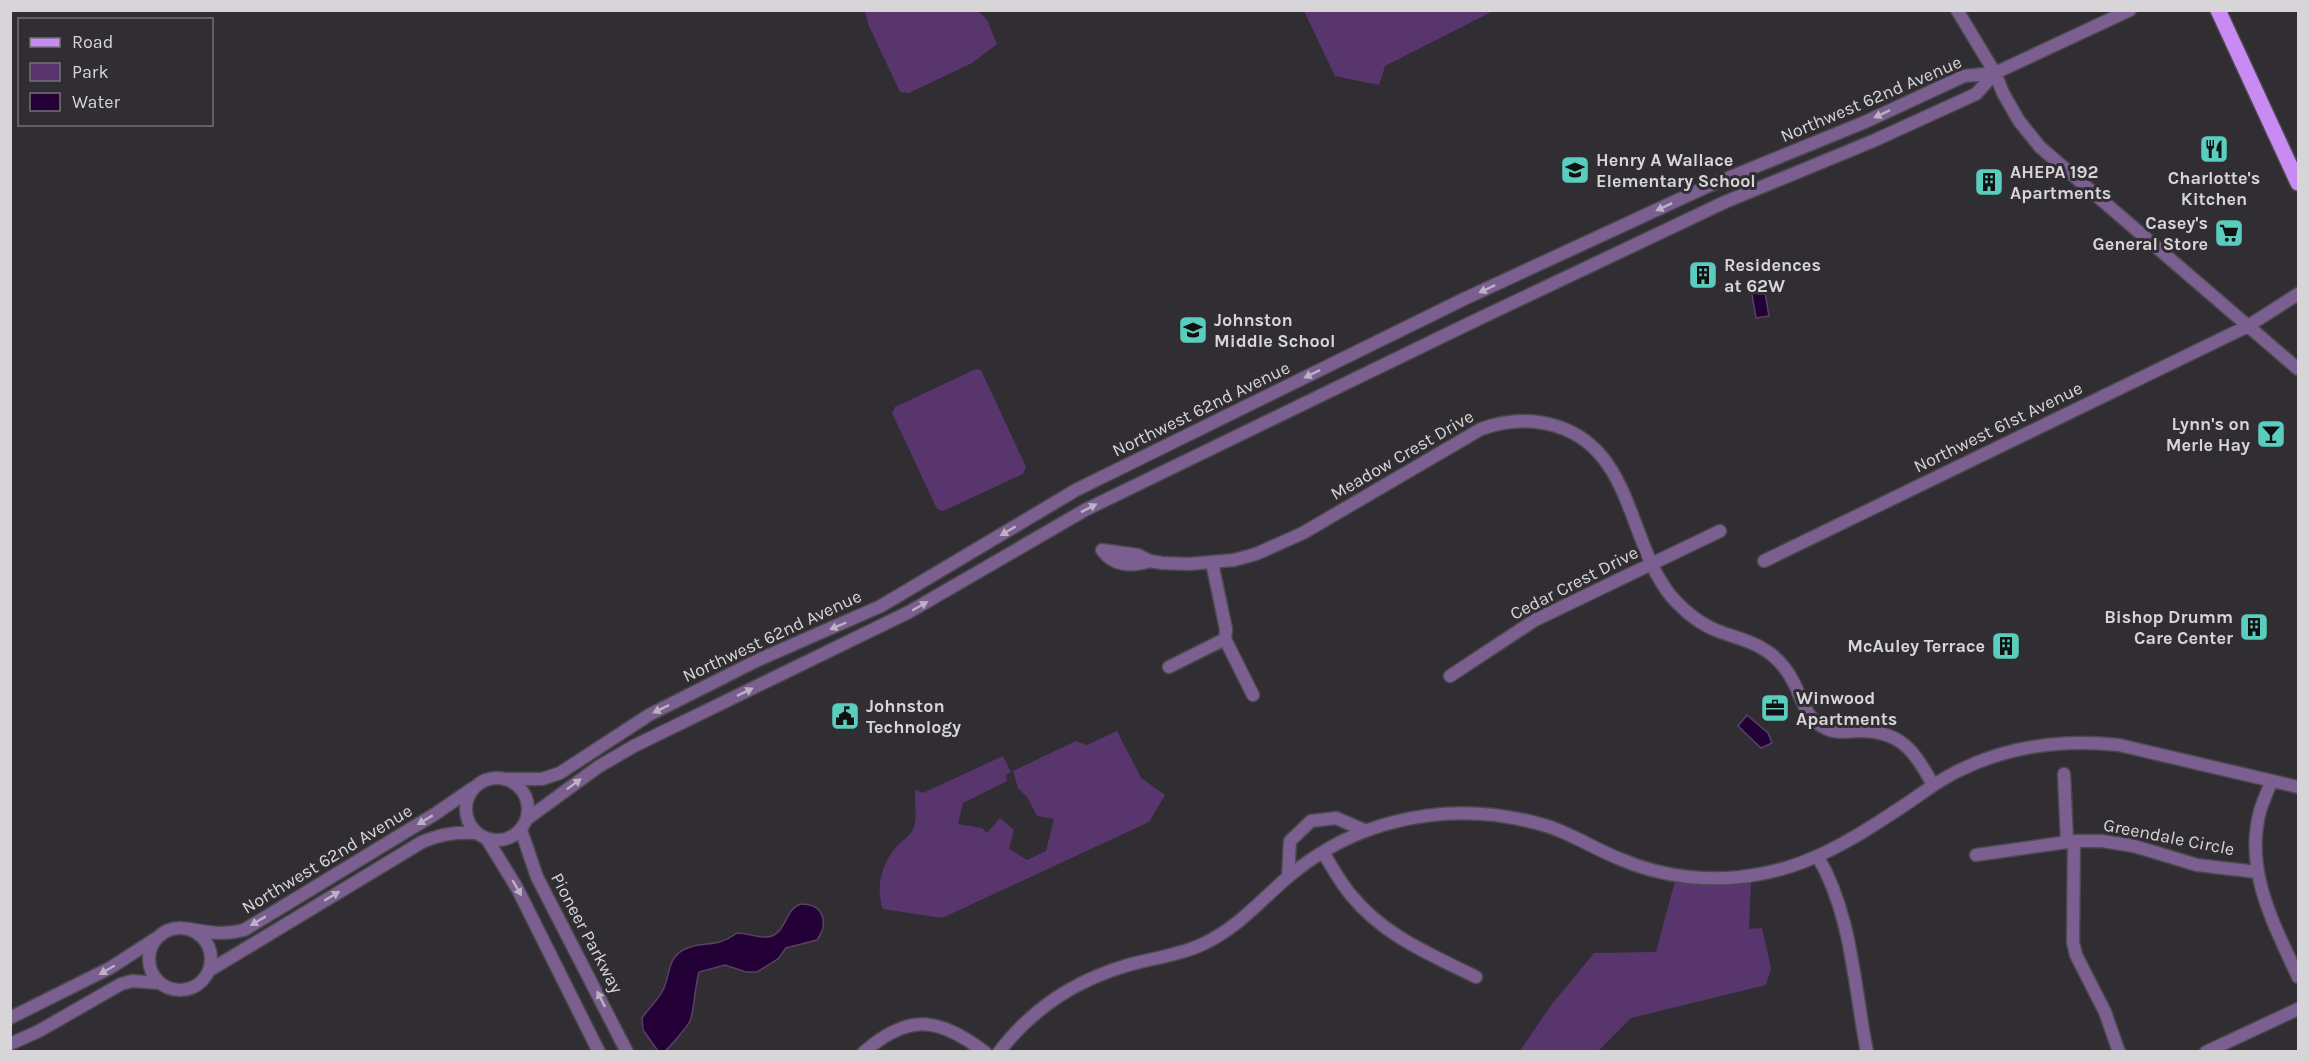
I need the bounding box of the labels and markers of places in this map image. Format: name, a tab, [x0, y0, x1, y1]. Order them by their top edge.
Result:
restaurant icon: Charlotte's Kitchen	[2198, 133, 2230, 165]
place label: Henry A Wallace Elementary School	[1596, 149, 1756, 192]
school or university icon: Henry A Wallace Elementary School	[1559, 154, 1591, 186]
place label: AHEPA 192 Apartments	[2010, 161, 2111, 204]
building icon: AHEPA 192 Apartments	[1973, 166, 2005, 198]
place label: Charlotte's Kitchen	[2168, 167, 2260, 210]
place label: Casey's General Store	[2093, 212, 2208, 255]
supermarket icon: Casey's General Store	[2213, 217, 2245, 249]
place label: Residences at 62W	[1724, 254, 1821, 297]
building icon: Residences at 62W	[1687, 259, 1719, 291]
place label: Johnston Middle School	[1214, 309, 1335, 352]
school or university icon: Johnston Middle School	[1177, 314, 1209, 346]
place label: Lynn's on Merle Hay	[2166, 413, 2250, 456]
bar icon: Lynn's on Merle Hay	[2255, 418, 2287, 450]
place label: Bishop Drumm Care Center	[2104, 606, 2233, 649]
building icon: Bishop Drumm Care Center	[2238, 611, 2270, 643]
building icon: McAuley Terrace	[1990, 630, 2022, 662]
place label: McAuley Terrace	[1847, 635, 1985, 657]
place label: Winwood Apartments	[1796, 687, 1897, 730]
office icon: Winwood Apartments	[1759, 692, 1791, 724]
place label: Johnston Technology	[866, 695, 961, 738]
public building icon: Johnston Technology	[829, 700, 861, 732]

